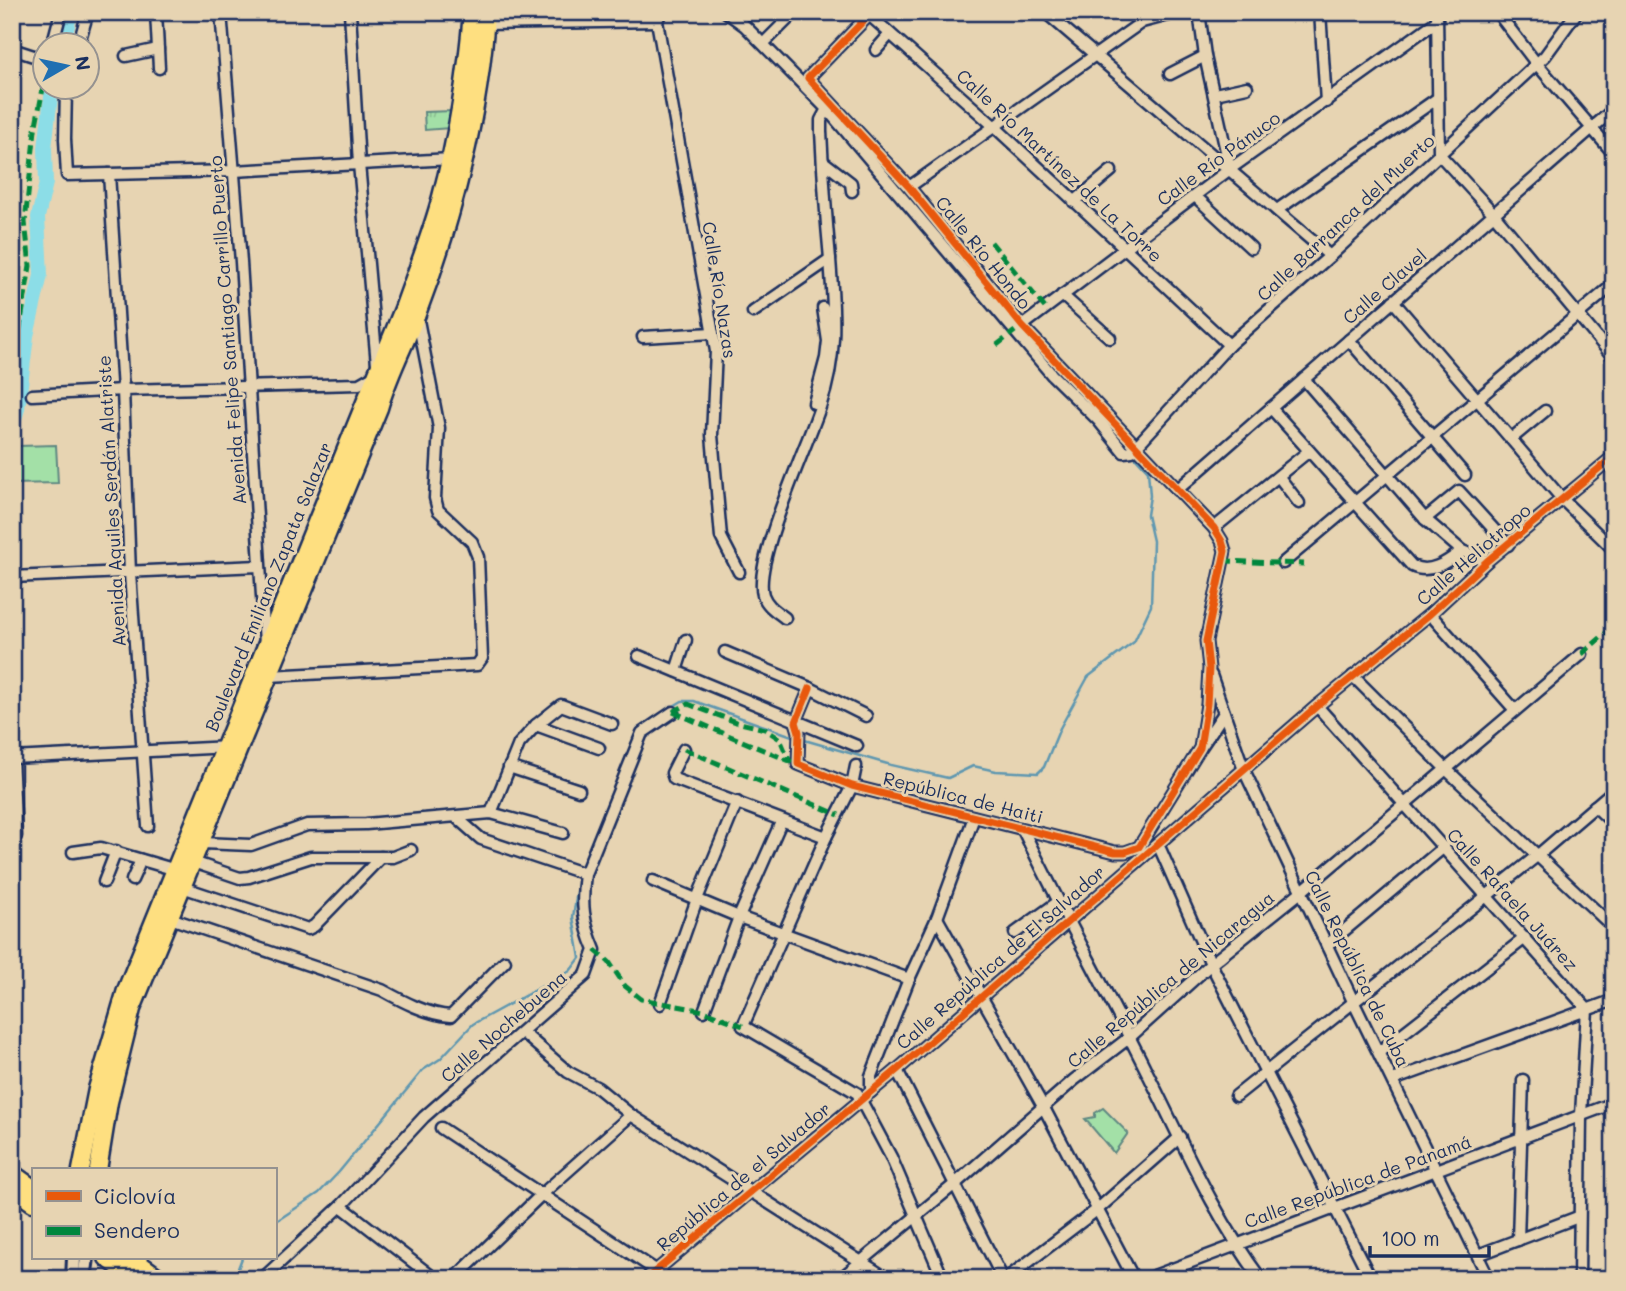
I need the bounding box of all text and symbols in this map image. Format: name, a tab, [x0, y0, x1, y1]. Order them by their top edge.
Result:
north arrow	[32, 32, 102, 102]
text: N	[70, 54, 97, 72]
street label: Calle Río Martínez de La Torre	[952, 63, 1168, 267]
street label: Calle Río Pánuco	[1152, 105, 1285, 211]
street label: Calle Barranca del Muerto	[1251, 128, 1440, 306]
street label: Avenida Felipe Santiago Carrillo Puerto	[203, 154, 251, 505]
street label: Calle Río Hondo	[931, 191, 1037, 314]
street label: Calle Río Nazas	[697, 220, 743, 360]
street label: Calle Clavel	[1337, 243, 1431, 329]
street label: Avenida Aquiles Serdán Alatriste	[91, 355, 131, 647]
street label: Boulevard Emiliano Zapata Salazar	[199, 438, 337, 735]
street label: Calle Heliotropo	[1411, 498, 1536, 611]
street label: República de Haiti	[881, 766, 1046, 829]
street label: Calle Rafaela Juárez	[1442, 823, 1583, 976]
street label: Calle República de El Salvador	[891, 860, 1110, 1055]
street label: Calle República de Cuba	[1300, 866, 1416, 1071]
street label: Calle República de Nicaragua	[1062, 885, 1279, 1073]
street label: Calle Nochebuena	[435, 965, 571, 1088]
street label: República de el Salvador	[651, 1096, 835, 1256]
street label: Calle República de Panamá	[1241, 1129, 1475, 1233]
legend	[32, 1168, 276, 1260]
text: Ciclovía	[94, 1182, 176, 1209]
scale bar	[1370, 1214, 1490, 1258]
text: Sendero	[94, 1216, 180, 1243]
text: 100 m	[1381, 1224, 1440, 1251]

